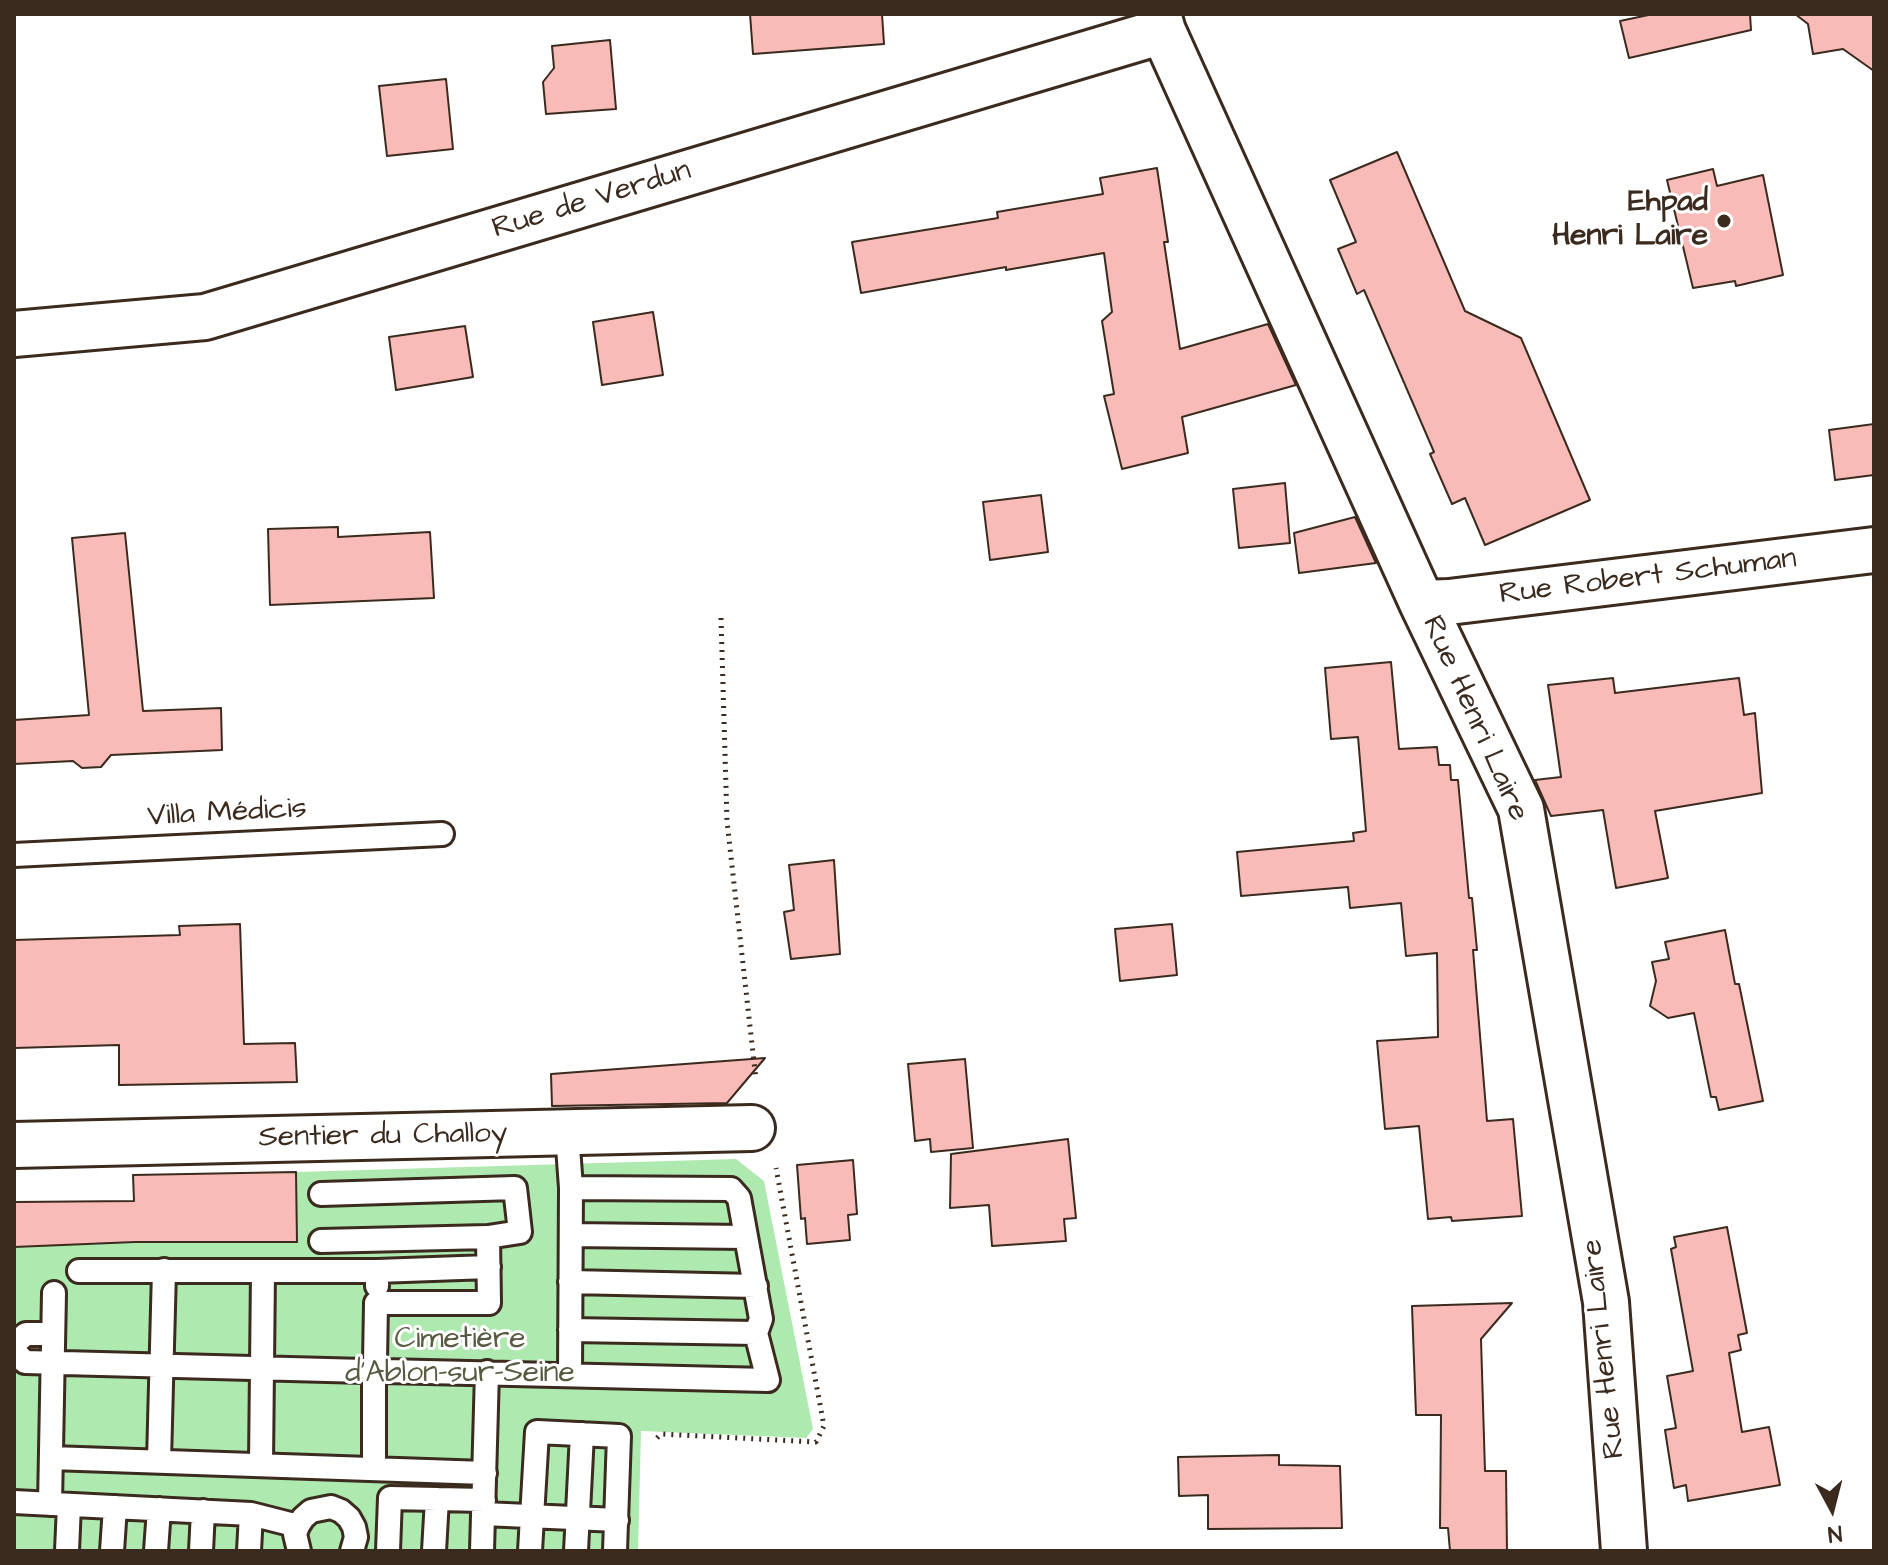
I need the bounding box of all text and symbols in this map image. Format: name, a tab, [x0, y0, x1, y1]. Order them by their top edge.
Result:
street label: Rue de Verdun	[488, 154, 696, 248]
place label: Ehpad Henri Laire	[1552, 186, 1708, 256]
marker: Ehpad Henri Laire	[1715, 212, 1733, 230]
street label: Rue Robert Schuman	[1497, 542, 1799, 614]
street label: Rue Henri Laire	[1413, 611, 1535, 827]
street label: Villa Médicis	[146, 792, 308, 836]
street label: Sentier du Challoy	[258, 1117, 508, 1157]
street label: Rue Henri Laire	[1576, 1237, 1634, 1461]
park label: Cimetière d'Ablon-sur-Seine	[345, 1323, 575, 1394]
north arrow	[1792, 1469, 1872, 1549]
text: N	[1826, 1517, 1844, 1550]

